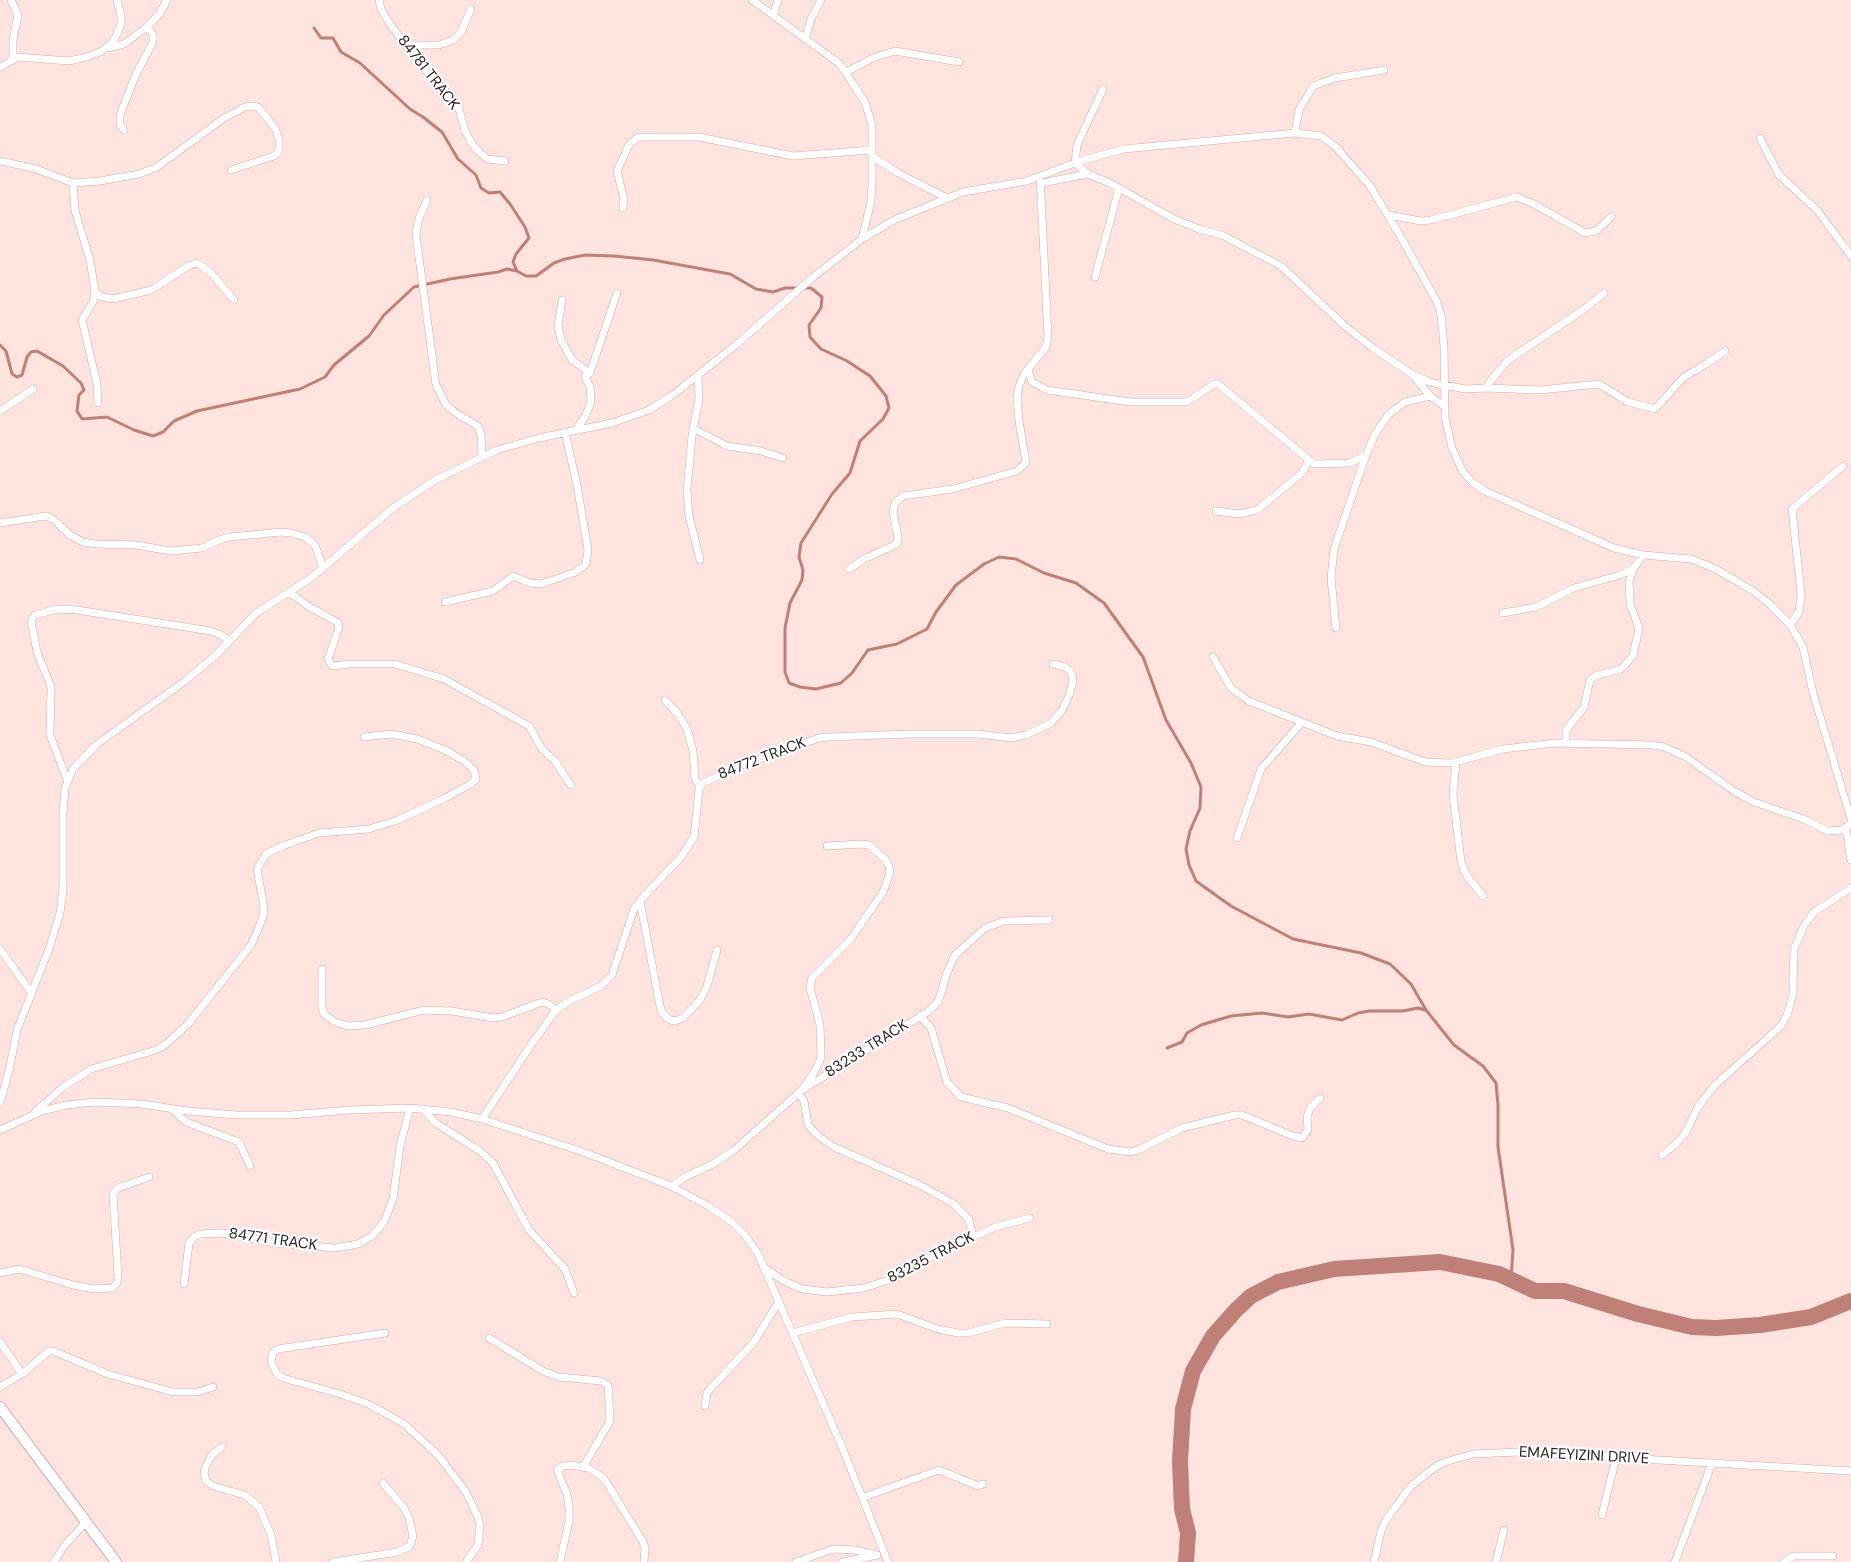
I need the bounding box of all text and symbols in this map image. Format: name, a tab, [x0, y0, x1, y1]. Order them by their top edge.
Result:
street label: 84781 TRACK	[393, 32, 463, 114]
street label: 84772 TRACK	[716, 734, 808, 784]
street label: 83233 TRACK	[822, 1016, 912, 1082]
street label: 84771 TRACK	[228, 1225, 318, 1255]
street label: 83235 TRACK	[885, 1228, 977, 1288]
street label: EMAFEYIZINI DRIVE	[1518, 1444, 1650, 1468]

